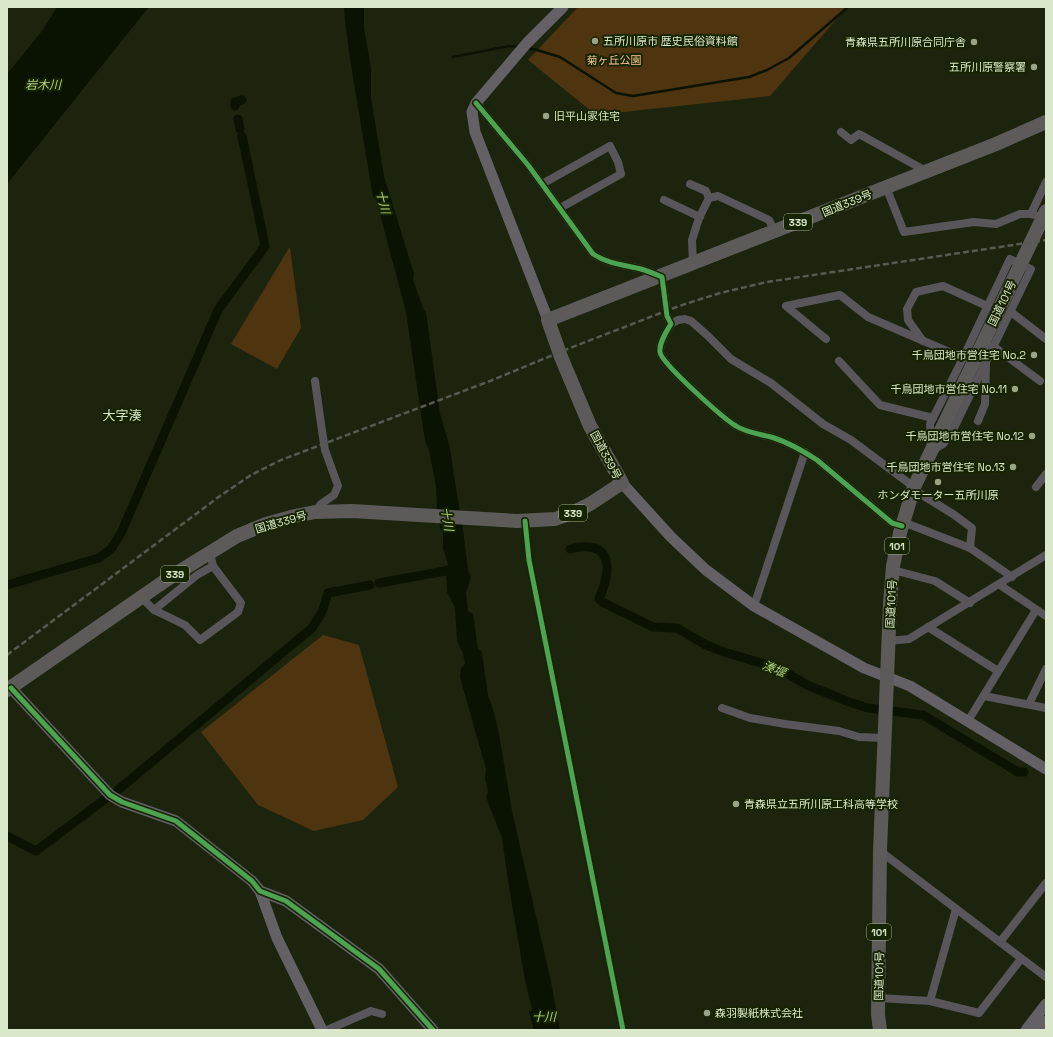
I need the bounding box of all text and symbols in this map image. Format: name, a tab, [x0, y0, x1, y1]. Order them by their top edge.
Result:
place label: 五所川原市 歴史民俗資料館	[603, 34, 738, 48]
place label: 青森県五所川原合同庁舎	[845, 35, 966, 49]
marker: 五所川原市 歴史民俗資料館	[590, 36, 600, 46]
marker: 青森県五所川原合同庁舎	[969, 37, 979, 47]
park label: 菊ヶ丘公園	[587, 53, 642, 67]
place label: 五所川原警察署	[949, 60, 1026, 74]
marker: 五所川原警察署	[1029, 62, 1039, 72]
water label: 岩木川	[25, 77, 63, 93]
place label: 旧平山家住宅	[554, 109, 620, 123]
marker: 旧平山家住宅	[541, 111, 551, 121]
street label: 国道339号	[820, 187, 874, 219]
water label: 十川	[372, 188, 394, 218]
road number: 339	[784, 214, 812, 230]
street label: 国道101号	[985, 278, 1019, 328]
place label: 千鳥団地市営住宅 No.2	[912, 348, 1026, 362]
marker: 千鳥団地市営住宅 No.2	[1029, 350, 1039, 360]
place label: 千鳥団地市営住宅 No.11	[891, 382, 1007, 396]
marker: 千鳥団地市営住宅 No.11	[1010, 384, 1020, 394]
district label: 大字湊	[102, 407, 142, 424]
street label: 国道339号	[587, 428, 625, 482]
place label: 千鳥団地市営住宅 No.12	[906, 429, 1024, 443]
marker: 千鳥団地市営住宅 No.12	[1027, 431, 1037, 441]
place label: 千鳥団地市営住宅 No.13	[887, 460, 1005, 474]
marker: 千鳥団地市営住宅 No.13	[1008, 462, 1018, 472]
marker: ホンダモーター五所川原	[933, 477, 943, 487]
place label: ホンダモーター五所川原	[878, 488, 999, 502]
road number: 339	[559, 505, 587, 521]
water label: 十川	[437, 506, 457, 534]
street label: 国道339号	[254, 508, 308, 536]
road number: 101	[885, 538, 909, 554]
road number: 339	[161, 566, 189, 582]
street label: 国道101号	[883, 579, 899, 629]
water label: 湊堰	[760, 657, 790, 682]
place label: 青森県立五所川原工科高等学校	[744, 797, 898, 811]
marker: 青森県立五所川原工科高等学校	[731, 799, 741, 809]
road number: 101	[867, 924, 891, 940]
street label: 国道101号	[872, 951, 886, 1001]
place label: 森羽製紙株式会社	[715, 1006, 803, 1020]
marker: 森羽製紙株式会社	[702, 1008, 712, 1018]
water label: 十川	[532, 1009, 558, 1025]

